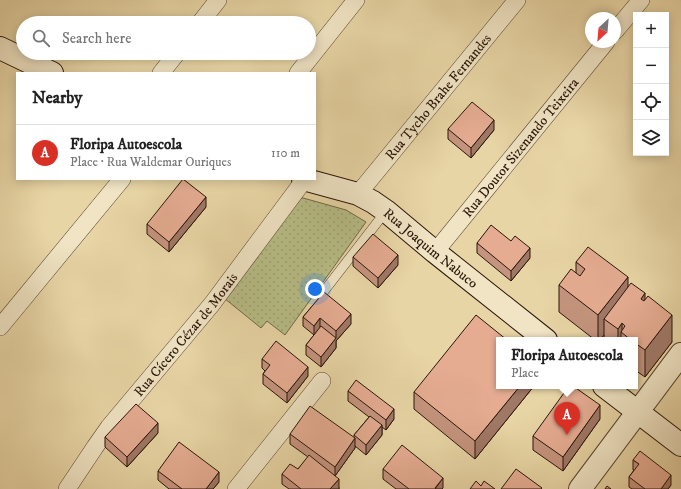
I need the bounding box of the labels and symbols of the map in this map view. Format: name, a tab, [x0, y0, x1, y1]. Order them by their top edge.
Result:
north arrow	[585, 12, 621, 48]
street label: Rua Tycho Brahe Fernandes	[382, 30, 496, 164]
street label: Rua Doutor Sizenando Teixeira	[459, 74, 583, 221]
street label: Rua Joaquim Nabuco	[379, 205, 482, 293]
street label: Rua Cícero Cézar de Morais	[130, 269, 242, 401]
your location	[305, 279, 325, 299]
pin: A	[554, 402, 580, 435]

